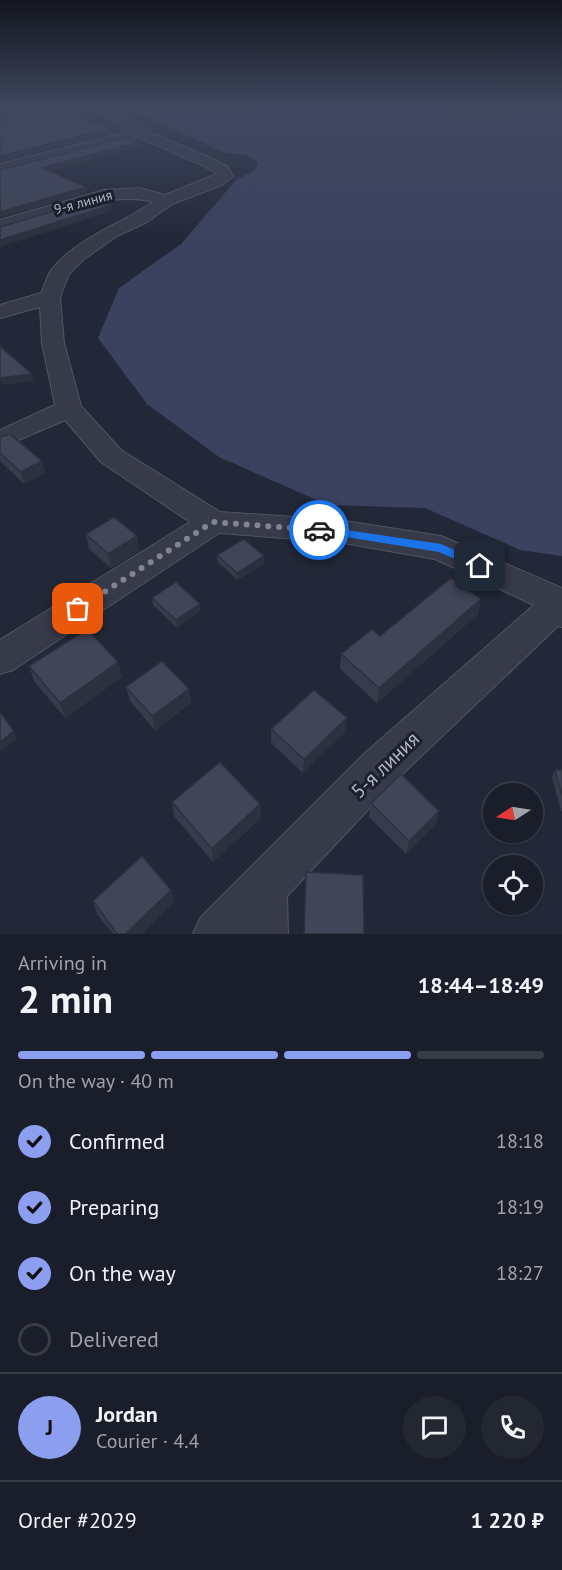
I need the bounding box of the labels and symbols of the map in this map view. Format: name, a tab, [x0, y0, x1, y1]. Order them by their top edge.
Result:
street label: 9-я линия	[52, 186, 114, 218]
courier	[289, 500, 349, 560]
pin	[454, 540, 505, 591]
pin	[52, 583, 103, 634]
street label: 5-я линия	[345, 726, 425, 804]
north arrow	[483, 783, 543, 843]

